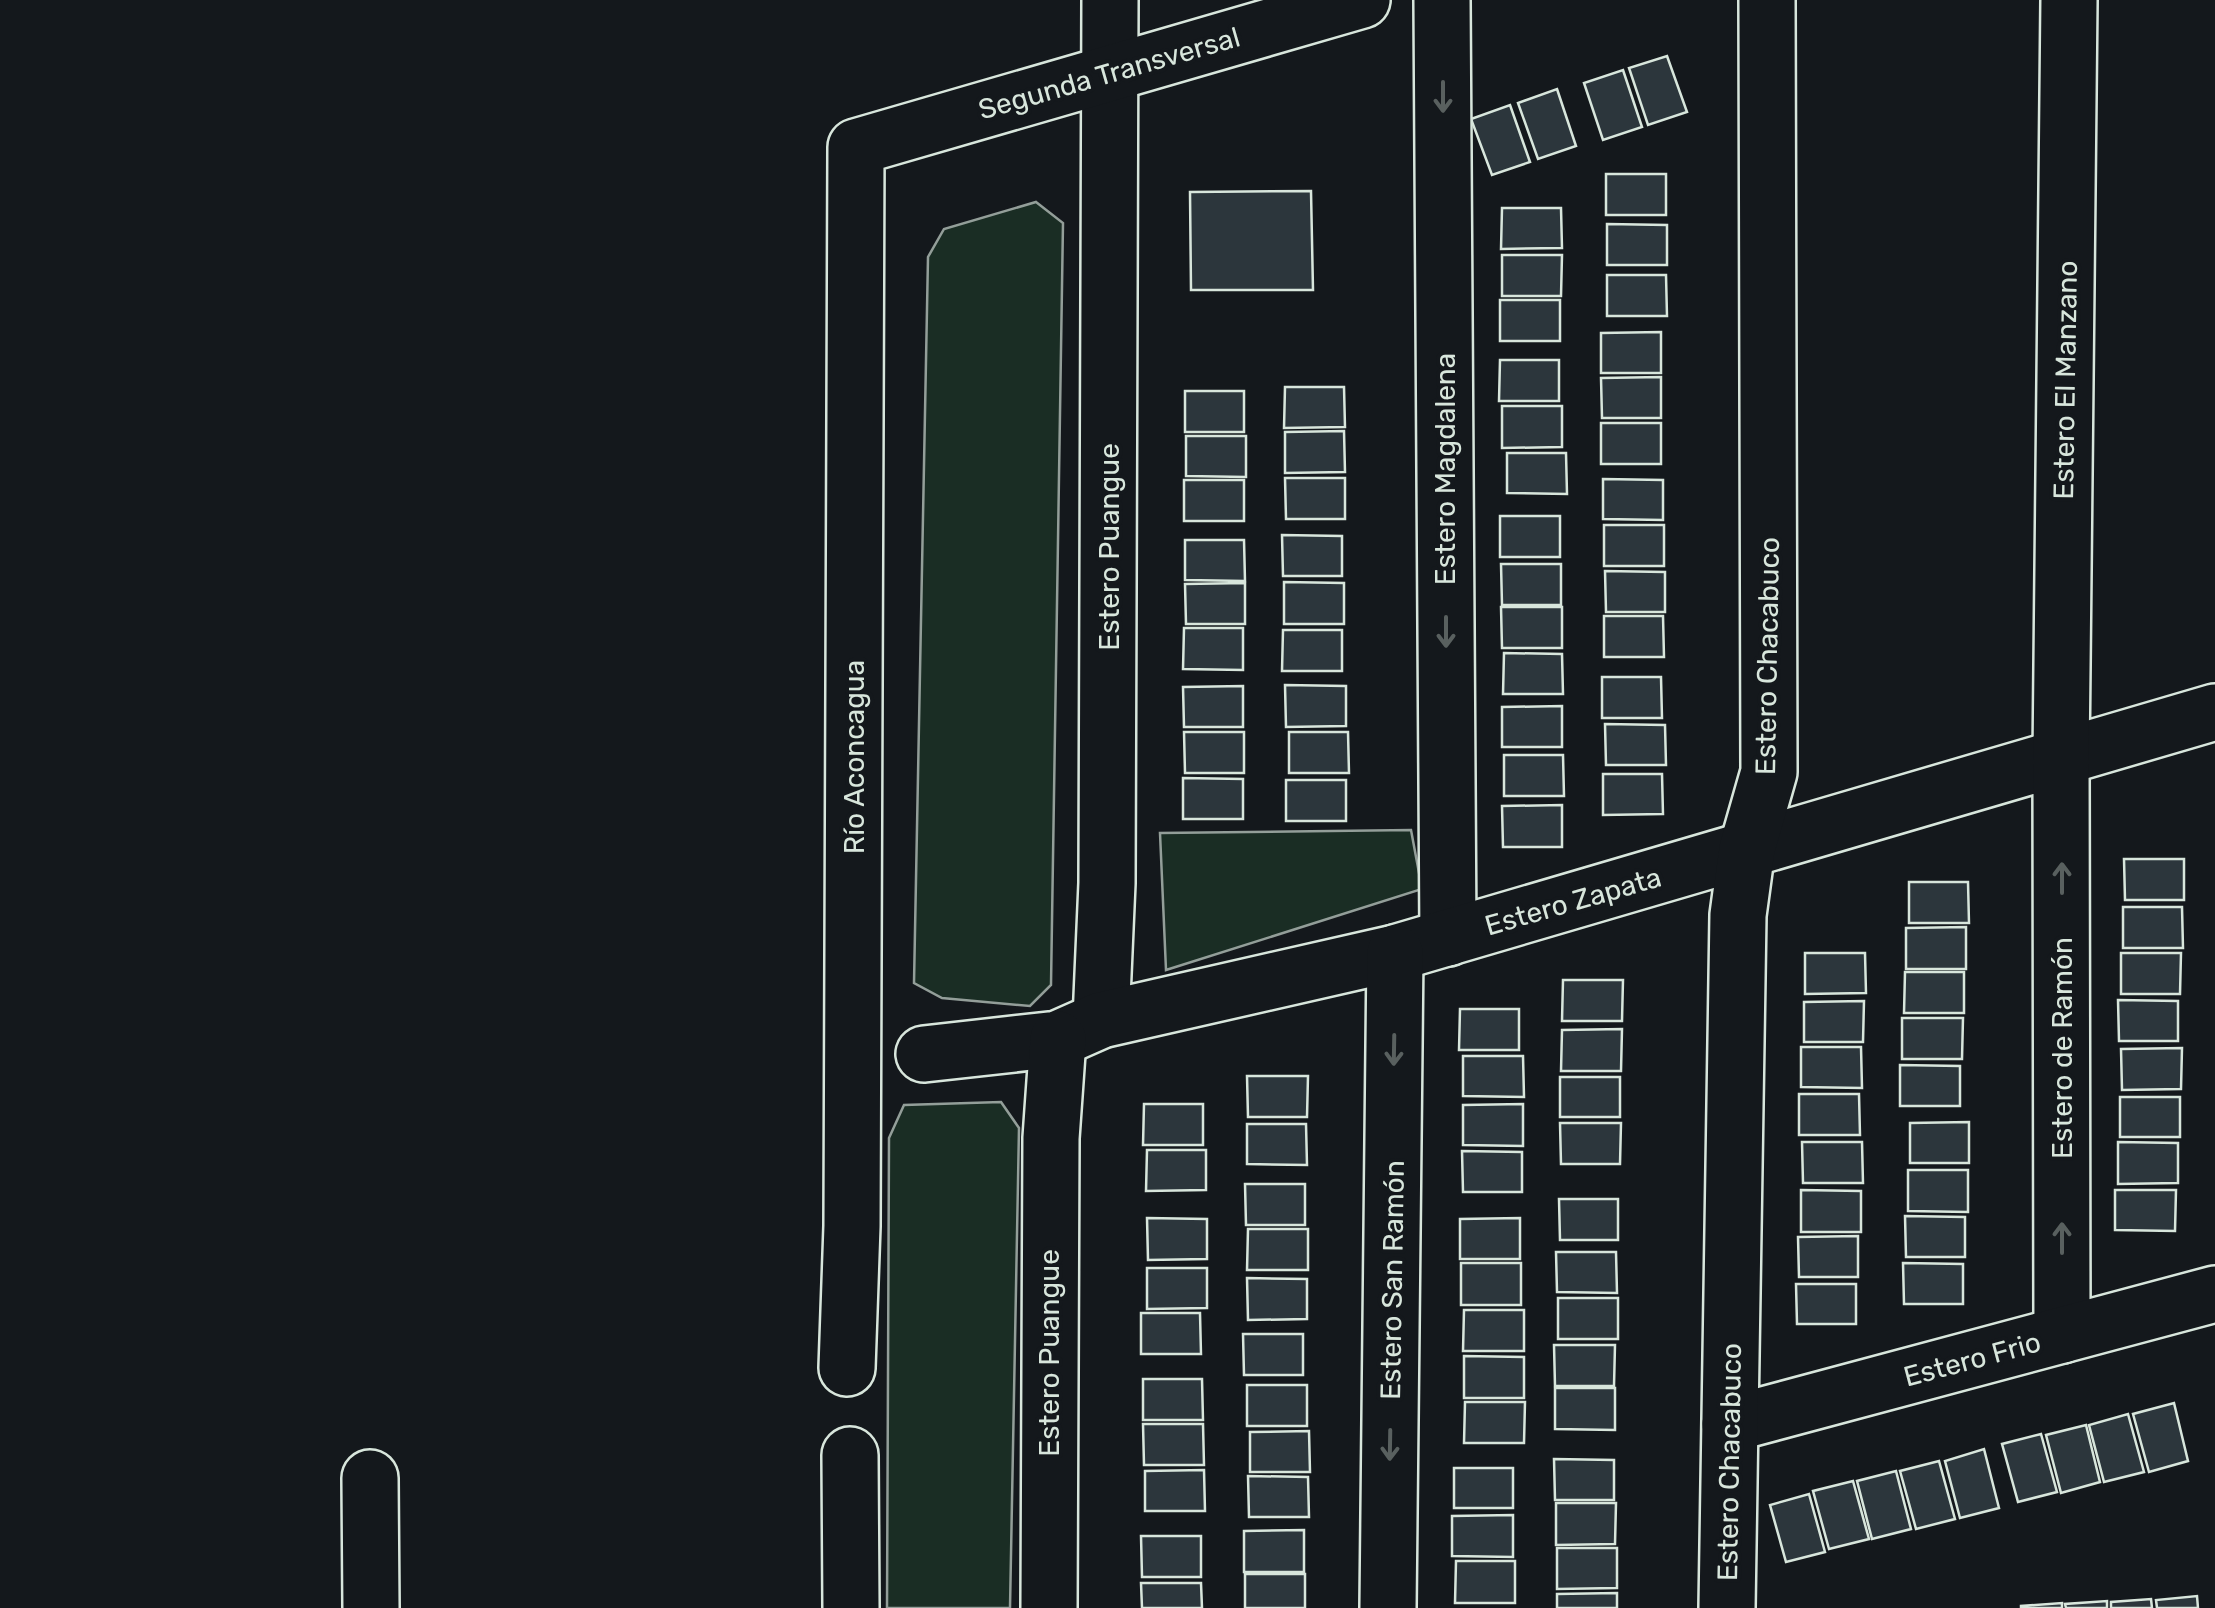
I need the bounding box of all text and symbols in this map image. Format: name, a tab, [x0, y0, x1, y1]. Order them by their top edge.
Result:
street label: Segunda Transversal	[975, 20, 1244, 127]
one-way arrow	[1434, 80, 1452, 113]
street label: Estero El Manzano	[2047, 260, 2084, 500]
street label: Estero Magdalena	[1429, 353, 1462, 585]
street label: Estero Puangue	[1093, 443, 1126, 651]
street label: Estero Chacabuco	[1749, 537, 1786, 775]
one-way arrow	[1436, 616, 1456, 648]
street label: Río Aconcagua	[838, 660, 871, 854]
street label: Estero Zapata	[1481, 861, 1665, 942]
one-way arrow	[2052, 862, 2071, 894]
street label: Estero de Ramón	[2046, 937, 2079, 1159]
one-way arrow	[1384, 1034, 1404, 1066]
street label: Estero San Ramón	[1374, 1160, 1411, 1400]
one-way arrow	[2052, 1222, 2072, 1254]
street label: Estero Puangue	[1033, 1249, 1066, 1457]
street label: Estero Frio	[1900, 1325, 2044, 1394]
street label: Estero Chacabuco	[1711, 1343, 1748, 1581]
one-way arrow	[1380, 1429, 1399, 1461]

